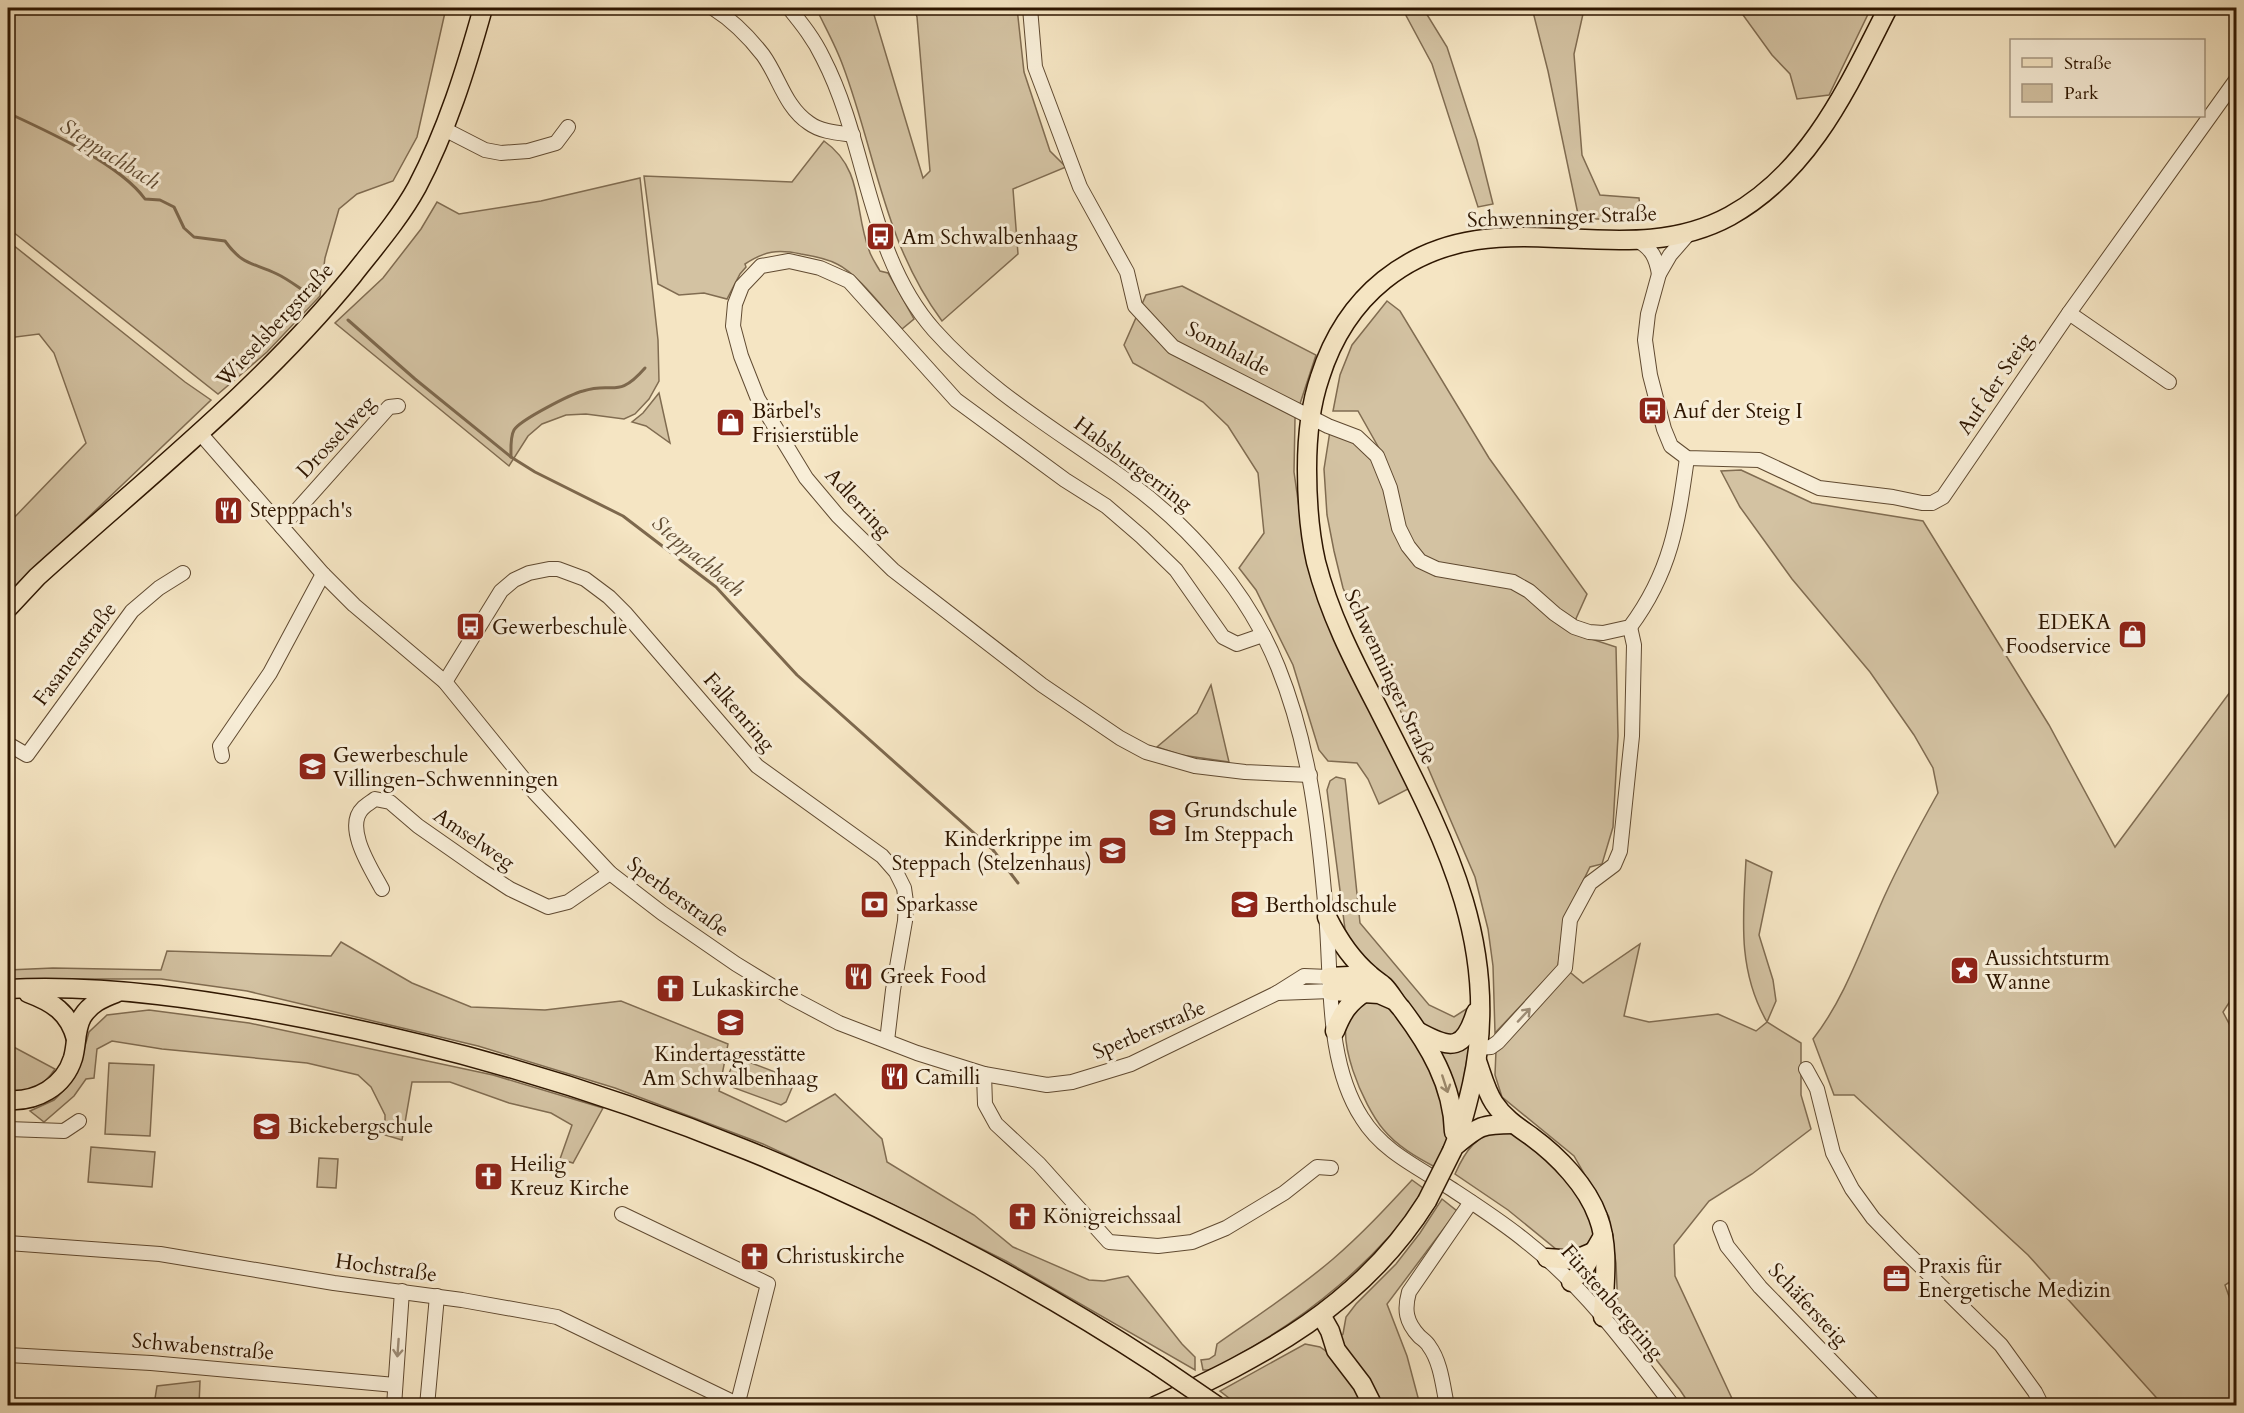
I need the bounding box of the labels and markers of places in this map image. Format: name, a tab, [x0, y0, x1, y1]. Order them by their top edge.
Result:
bus stop icon: Am Schwalbenhaag	[865, 221, 897, 253]
place label: Am Schwalbenhaag	[902, 223, 1078, 252]
bus stop icon: Auf der Steig I	[1636, 395, 1668, 427]
place label: Bärbel's Frisierstüble	[752, 397, 859, 450]
place label: Auf der Steig I	[1673, 397, 1803, 426]
shop icon: Bärbel's Frisierstüble	[715, 407, 747, 439]
restaurant icon: Stepppach's	[213, 494, 245, 526]
place label: Stepppach's	[250, 496, 352, 525]
place label: EDEKA Foodservice	[2005, 608, 2111, 661]
bus stop icon: Gewerbeschule	[455, 611, 487, 643]
place label: Gewerbeschule	[492, 613, 628, 642]
shop icon: EDEKA Foodservice	[2116, 618, 2148, 650]
place label: Gewerbeschule Villingen-Schwenningen	[333, 741, 558, 794]
school or university icon: Gewerbeschule Villingen-Schwenningen	[296, 751, 328, 783]
place label: Grundschule Im Steppach	[1184, 796, 1297, 849]
school or university icon: Grundschule Im Steppach	[1147, 806, 1179, 838]
place label: Kinderkrippe im Steppach (Stelzenhaus)	[892, 825, 1092, 878]
school or university icon: Kinderkrippe im Steppach (Stelzenhaus)	[1097, 835, 1129, 867]
bank icon: Sparkasse	[859, 888, 891, 920]
school or university icon: Bertholdschule	[1228, 889, 1260, 921]
place label: Sparkasse	[896, 890, 978, 919]
place label: Bertholdschule	[1265, 891, 1397, 920]
place label: Aussichtsturm Wanne	[1984, 944, 2110, 997]
place icon: Aussichtsturm Wanne	[1948, 954, 1980, 986]
restaurant icon: Greek Food	[843, 960, 875, 992]
place label: Greek Food	[880, 962, 986, 991]
church icon: Lukaskirche	[655, 973, 687, 1005]
place label: Lukaskirche	[692, 975, 799, 1004]
school or university icon: Kindertagesstätte Am Schwalbenhaag	[714, 1007, 746, 1039]
place label: Kindertagesstätte Am Schwalbenhaag	[642, 1040, 818, 1093]
restaurant icon: Camilli	[878, 1061, 910, 1093]
place label: Camilli	[915, 1063, 980, 1092]
school or university icon: Bickebergschule	[251, 1110, 283, 1142]
place label: Bickebergschule	[288, 1112, 433, 1141]
place label: Heilig Kreuz Kirche	[510, 1150, 629, 1203]
church icon: Heilig Kreuz Kirche	[473, 1160, 505, 1192]
church icon: Königreichssaal	[1006, 1200, 1038, 1232]
place label: Königreichssaal	[1043, 1202, 1181, 1231]
church icon: Christuskirche	[739, 1240, 771, 1272]
place label: Christuskirche	[776, 1242, 905, 1271]
place label: Praxis für Energetische Medizin	[1918, 1252, 2111, 1305]
office icon: Praxis für Energetische Medizin	[1881, 1262, 1913, 1294]

